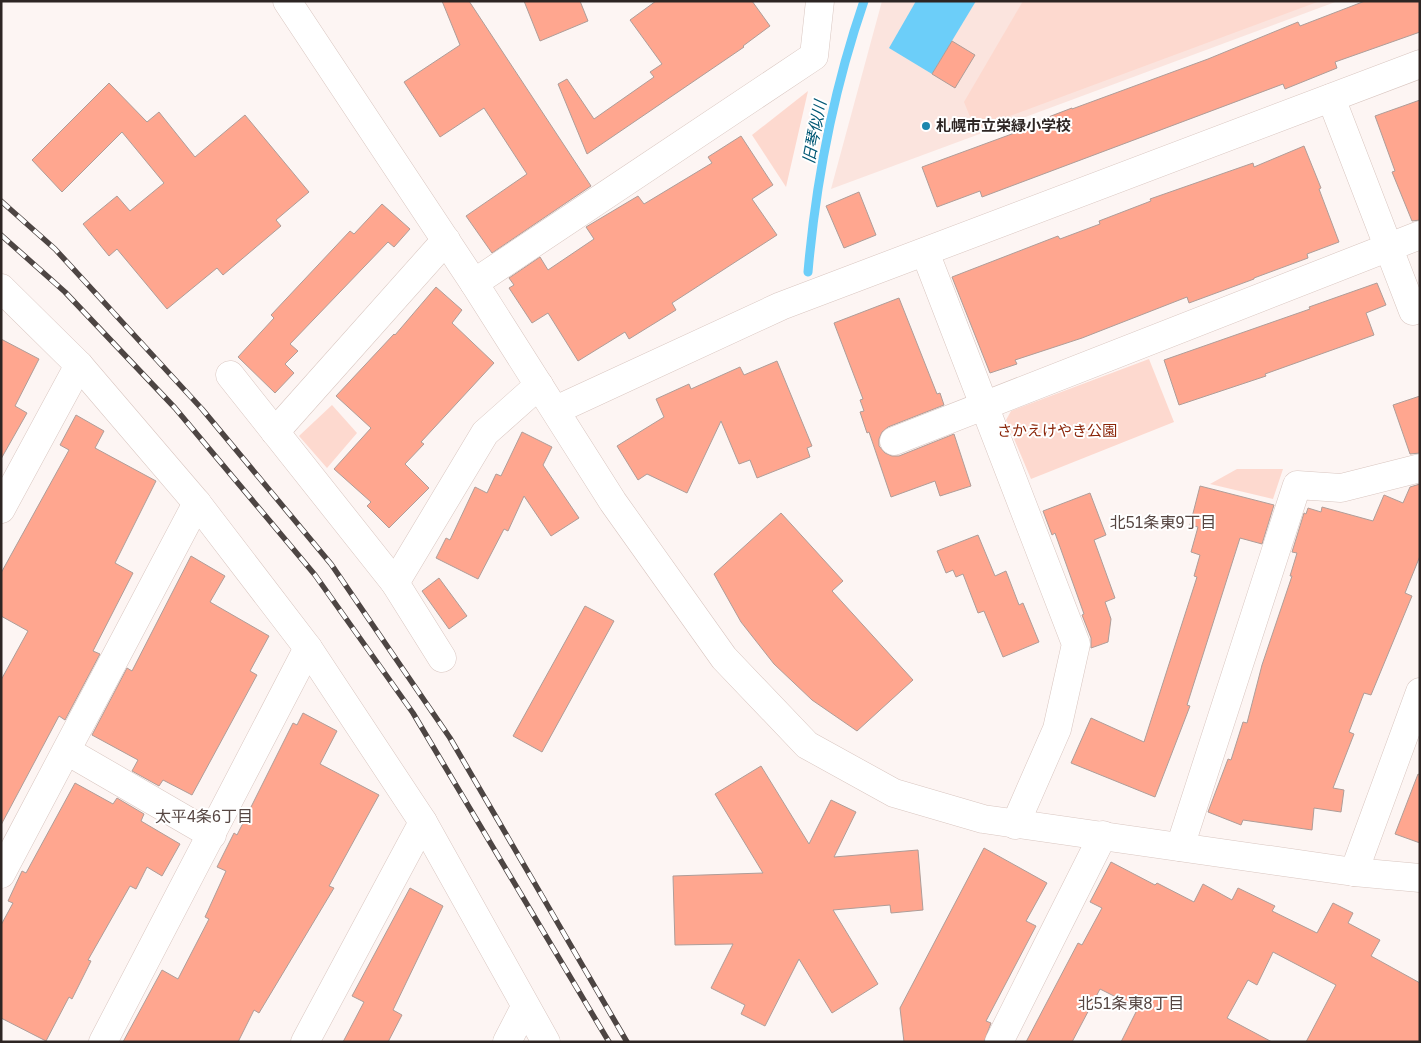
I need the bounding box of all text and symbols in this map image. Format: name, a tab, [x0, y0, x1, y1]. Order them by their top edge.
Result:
water label: 旧琴似川	[800, 97, 829, 165]
place label: 札幌市立栄緑小学校	[936, 117, 1071, 134]
marker: 札幌市立栄緑小学校	[920, 120, 932, 132]
park label: さかえけやき公園	[997, 422, 1117, 439]
district label: 北51条東9丁目	[1110, 514, 1216, 531]
district label: 太平4条6丁目	[155, 808, 253, 825]
district label: 北51条東8丁目	[1078, 995, 1184, 1012]

